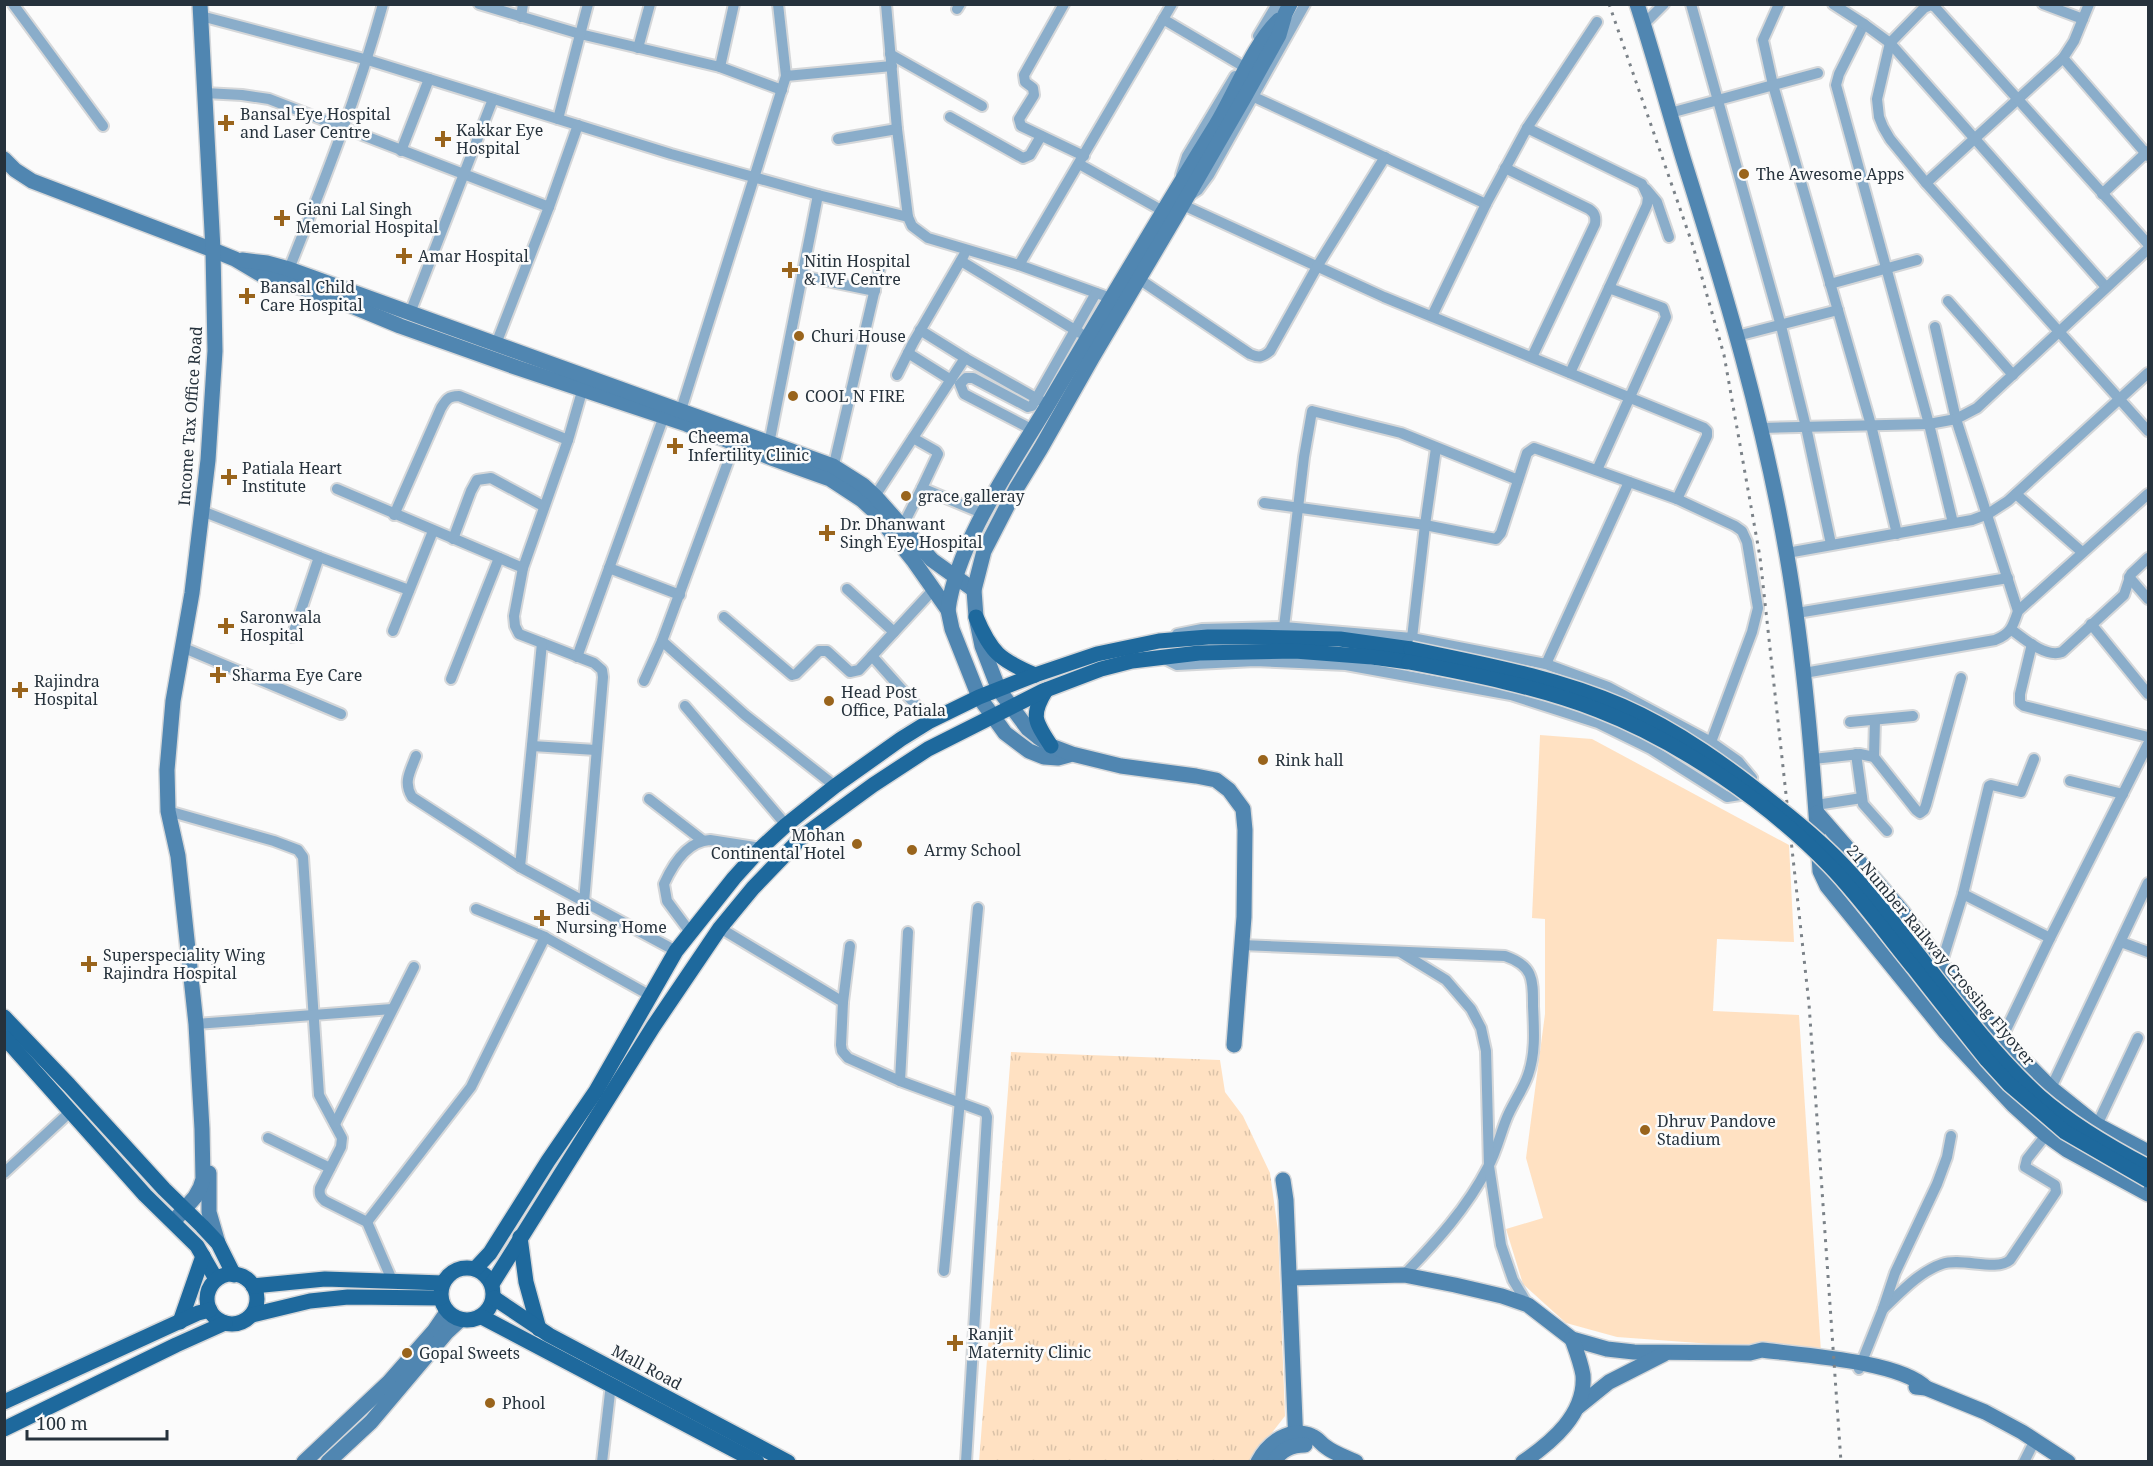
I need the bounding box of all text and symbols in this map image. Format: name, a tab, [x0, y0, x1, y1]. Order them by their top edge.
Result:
place label: Bansal Eye Hospital and Laser Centre	[240, 103, 391, 143]
marker: Bansal Eye Hospital and Laser Centre	[217, 114, 235, 132]
place label: Kakkar Eye Hospital	[456, 119, 543, 159]
marker: Kakkar Eye Hospital	[434, 130, 452, 148]
place label: The Awesome Apps	[1756, 163, 1904, 185]
marker: The Awesome Apps	[1737, 167, 1751, 181]
place label: Giani Lal Singh Memorial Hospital	[296, 198, 438, 238]
marker: Giani Lal Singh Memorial Hospital	[273, 209, 291, 227]
place label: Amar Hospital	[418, 245, 529, 267]
marker: Amar Hospital	[395, 247, 413, 265]
place label: Nitin Hospital & IVF Centre	[804, 250, 910, 290]
marker: Nitin Hospital & IVF Centre	[781, 261, 799, 279]
place label: Bansal Child Care Hospital	[260, 276, 363, 316]
marker: Bansal Child Care Hospital	[238, 287, 256, 305]
street label: Income Tax Office Road	[173, 325, 207, 507]
place label: Churi House	[811, 325, 906, 347]
marker: Churi House	[792, 329, 806, 343]
place label: COOL N FIRE	[805, 385, 905, 407]
marker: COOL N FIRE	[786, 389, 800, 403]
place label: Cheema Infertility Clinic	[688, 426, 809, 466]
marker: Cheema Infertility Clinic	[666, 437, 684, 455]
place label: Patiala Heart Institute	[242, 457, 342, 497]
marker: Patiala Heart Institute	[220, 468, 238, 486]
place label: grace galleray	[918, 485, 1025, 507]
marker: grace galleray	[899, 489, 913, 503]
place label: Dr. Dhanwant Singh Eye Hospital	[840, 513, 983, 553]
marker: Dr. Dhanwant Singh Eye Hospital	[818, 524, 836, 542]
place label: Saronwala Hospital	[240, 606, 322, 646]
marker: Saronwala Hospital	[217, 617, 235, 635]
place label: Sharma Eye Care	[232, 664, 362, 686]
marker: Sharma Eye Care	[209, 666, 227, 684]
place label: Rajindra Hospital	[34, 670, 100, 710]
marker: Rajindra Hospital	[11, 681, 29, 699]
place label: Head Post Office, Patiala	[841, 681, 946, 721]
marker: Head Post Office, Patiala	[822, 694, 836, 708]
place label: Rink hall	[1275, 749, 1344, 771]
marker: Rink hall	[1256, 753, 1270, 767]
place label: Mohan Continental Hotel	[711, 824, 845, 864]
marker: Mohan Continental Hotel	[850, 837, 864, 851]
place label: Army School	[924, 839, 1021, 861]
street label: 21 Number Railway Crossing Flyover	[1842, 840, 2040, 1070]
marker: Army School	[905, 843, 919, 857]
place label: Bedi Nursing Home	[556, 898, 667, 938]
marker: Bedi Nursing Home	[533, 909, 551, 927]
place label: Superspeciality Wing Rajindra Hospital	[103, 944, 265, 984]
marker: Superspeciality Wing Rajindra Hospital	[80, 955, 98, 973]
place label: Dhruv Pandove Stadium	[1657, 1110, 1776, 1150]
marker: Dhruv Pandove Stadium	[1638, 1123, 1652, 1137]
place label: Ranjit Maternity Clinic	[968, 1323, 1091, 1363]
marker: Ranjit Maternity Clinic	[946, 1334, 964, 1352]
street label: Mall Road	[608, 1339, 686, 1395]
place label: Gopal Sweets	[419, 1342, 520, 1364]
marker: Gopal Sweets	[400, 1346, 414, 1360]
place label: Phool	[502, 1392, 545, 1414]
marker: Phool	[483, 1396, 497, 1410]
scale bar	[27, 1403, 166, 1441]
text: 100 m	[36, 1411, 88, 1435]

